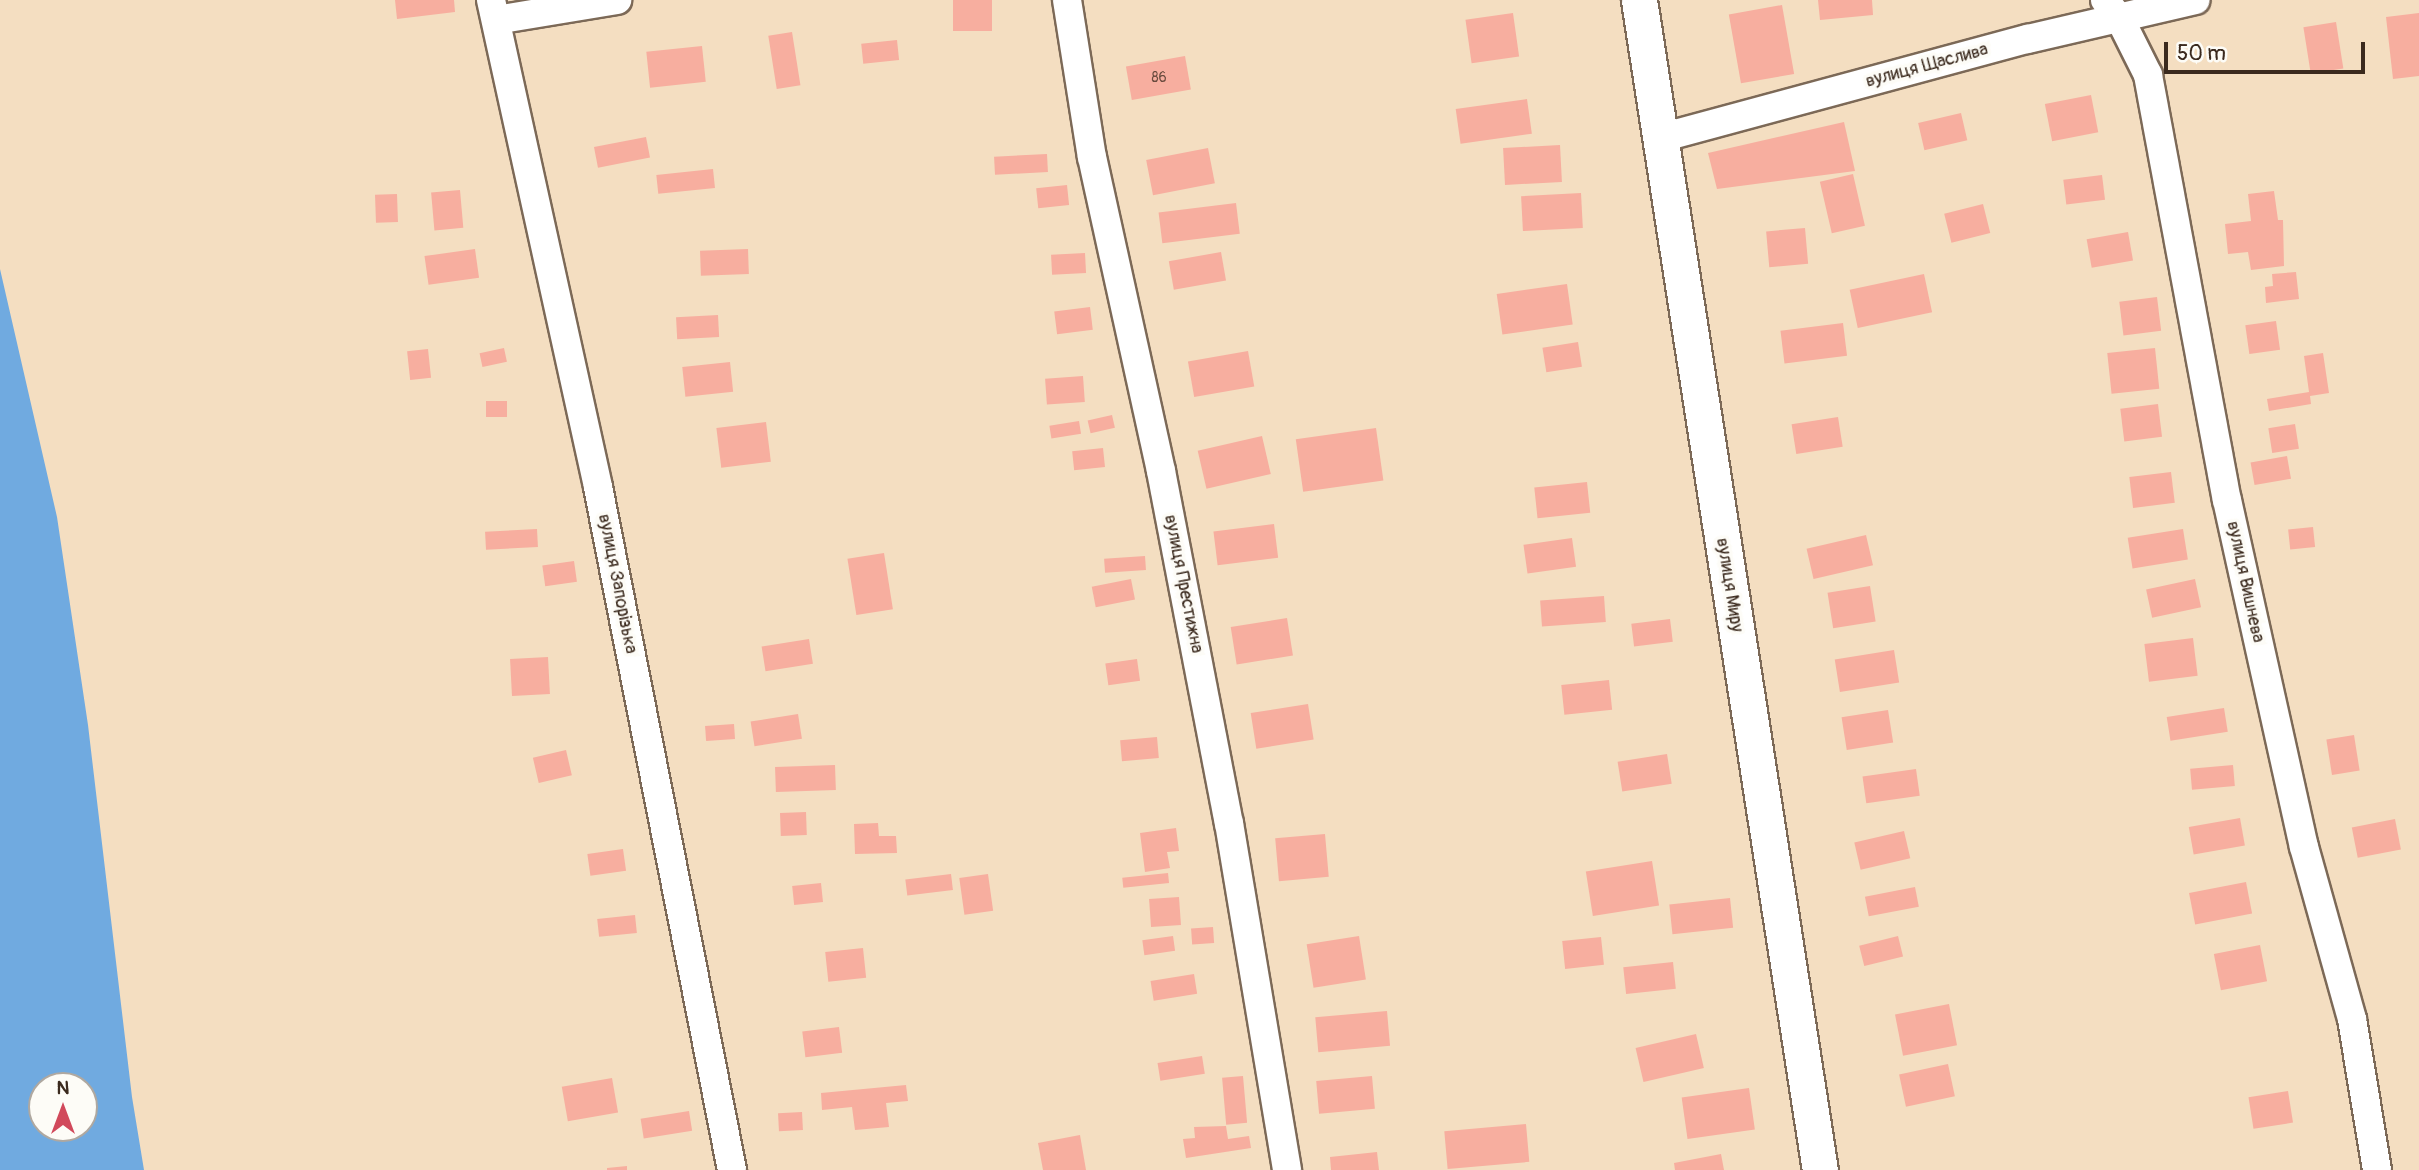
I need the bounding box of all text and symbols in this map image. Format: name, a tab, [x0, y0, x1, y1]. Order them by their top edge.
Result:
scale bar	[2167, 28, 2368, 72]
street label: вулиця Щаслива	[1863, 39, 1991, 93]
text: 50 m	[2177, 40, 2226, 67]
house number: 86	[1151, 70, 1167, 86]
street label: вулиця Запорізька	[593, 512, 641, 656]
street label: вулиця Престижна	[1159, 513, 1207, 655]
street label: вулиця Вишнева	[2222, 519, 2268, 645]
street label: вулиця Миру	[1711, 536, 1747, 634]
north arrow	[28, 1072, 98, 1142]
text: N	[57, 1076, 69, 1100]

